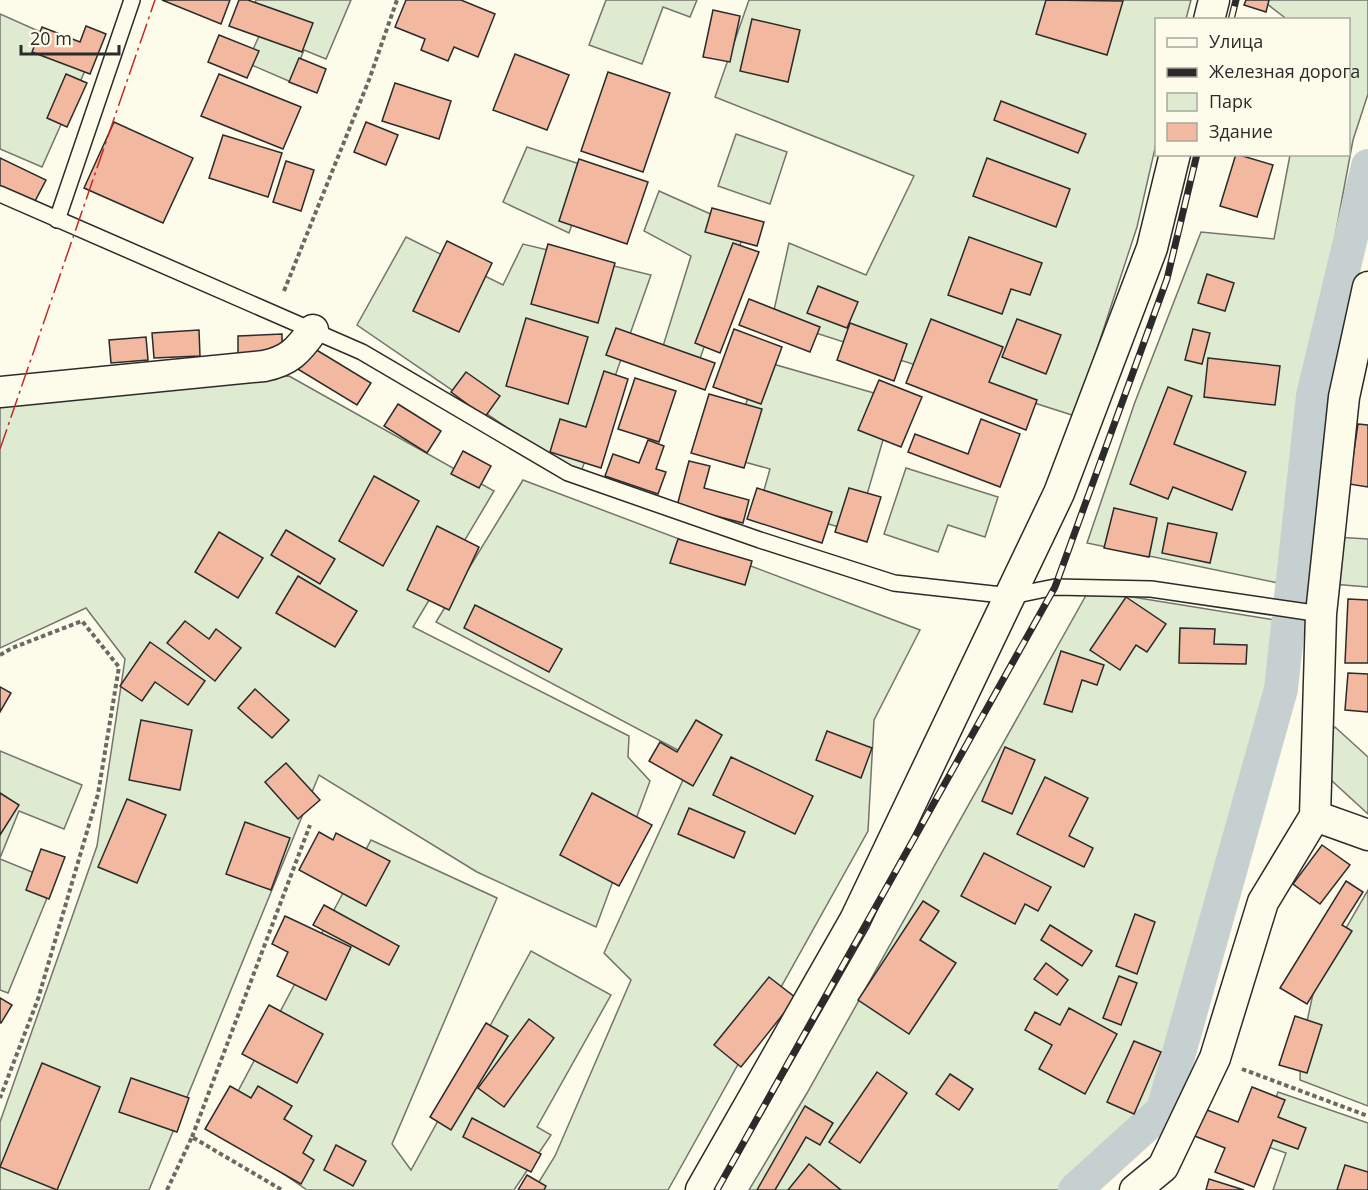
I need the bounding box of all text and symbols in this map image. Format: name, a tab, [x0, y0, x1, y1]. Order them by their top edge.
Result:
scale bar	[21, 18, 118, 56]
legend	[1155, 18, 1350, 156]
text: 20 m	[30, 26, 72, 50]
text: Улица	[1209, 29, 1263, 53]
text: Железная дорога	[1209, 59, 1360, 83]
text: Парк	[1209, 89, 1253, 113]
text: Здание	[1209, 119, 1273, 143]

